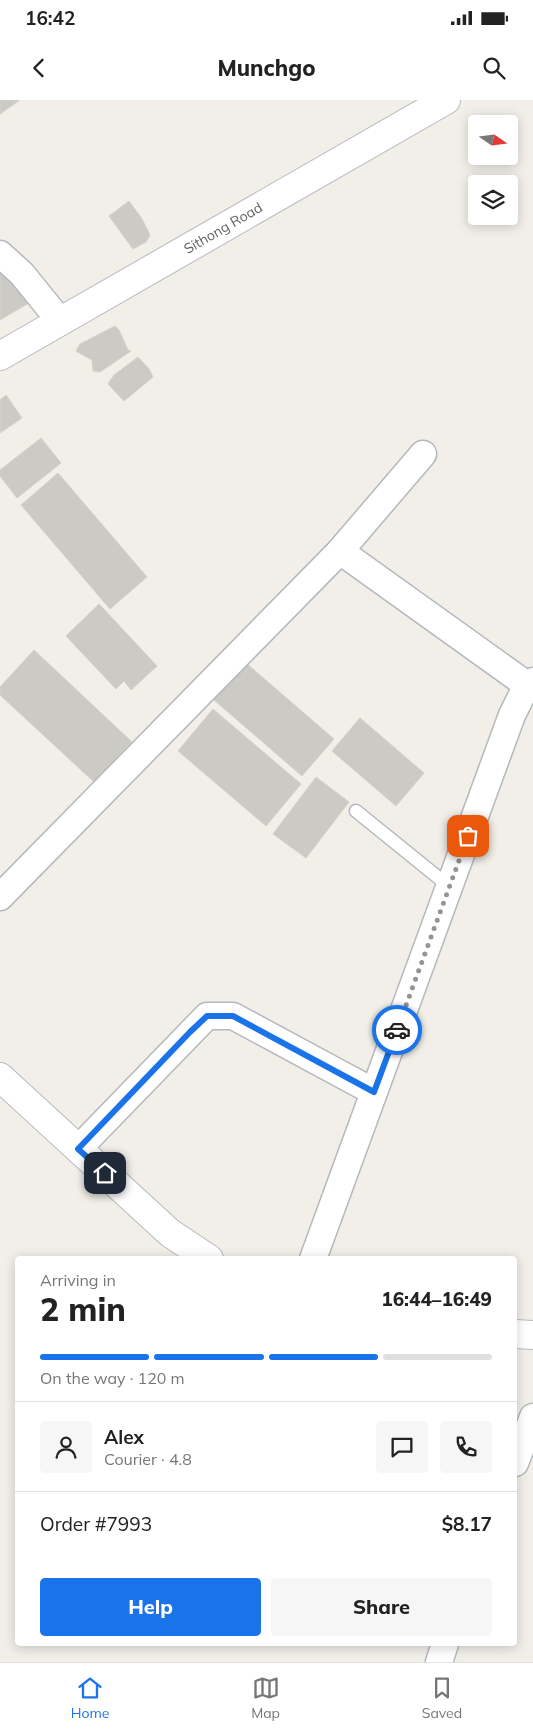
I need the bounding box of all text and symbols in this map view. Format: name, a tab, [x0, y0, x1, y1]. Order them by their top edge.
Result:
text: 16:42	[25, 6, 75, 30]
icon: back	[25, 54, 53, 82]
text: Munchgo	[217, 54, 316, 82]
icon: search	[480, 54, 508, 82]
north arrow	[468, 115, 518, 165]
map controls	[468, 115, 518, 225]
button: layers	[468, 175, 518, 225]
street label: Sithong Road	[180, 198, 266, 258]
pin	[447, 815, 489, 857]
icon: bag	[454, 822, 482, 850]
courier	[372, 1005, 422, 1055]
icon: car	[383, 1016, 411, 1044]
pin	[84, 1152, 126, 1194]
icon: home	[91, 1159, 119, 1187]
text: Arriving in	[40, 1270, 116, 1290]
text: 16:44–16:49	[381, 1287, 492, 1311]
text: 2 min	[40, 1289, 126, 1329]
text: On the way · 120 m	[40, 1368, 185, 1388]
button: person	[40, 1421, 92, 1473]
button: chat	[376, 1421, 428, 1473]
button: phone	[440, 1421, 492, 1473]
text: Alex	[104, 1425, 144, 1449]
text: Courier · 4.8	[104, 1449, 192, 1469]
text: Order #7993	[40, 1512, 152, 1536]
text: $8.17	[442, 1512, 492, 1536]
button: Help	[40, 1578, 261, 1636]
button: Share	[271, 1578, 492, 1636]
tab: Home	[71, 1674, 109, 1722]
tab: Map	[251, 1674, 280, 1722]
tab: Saved	[422, 1674, 462, 1722]

